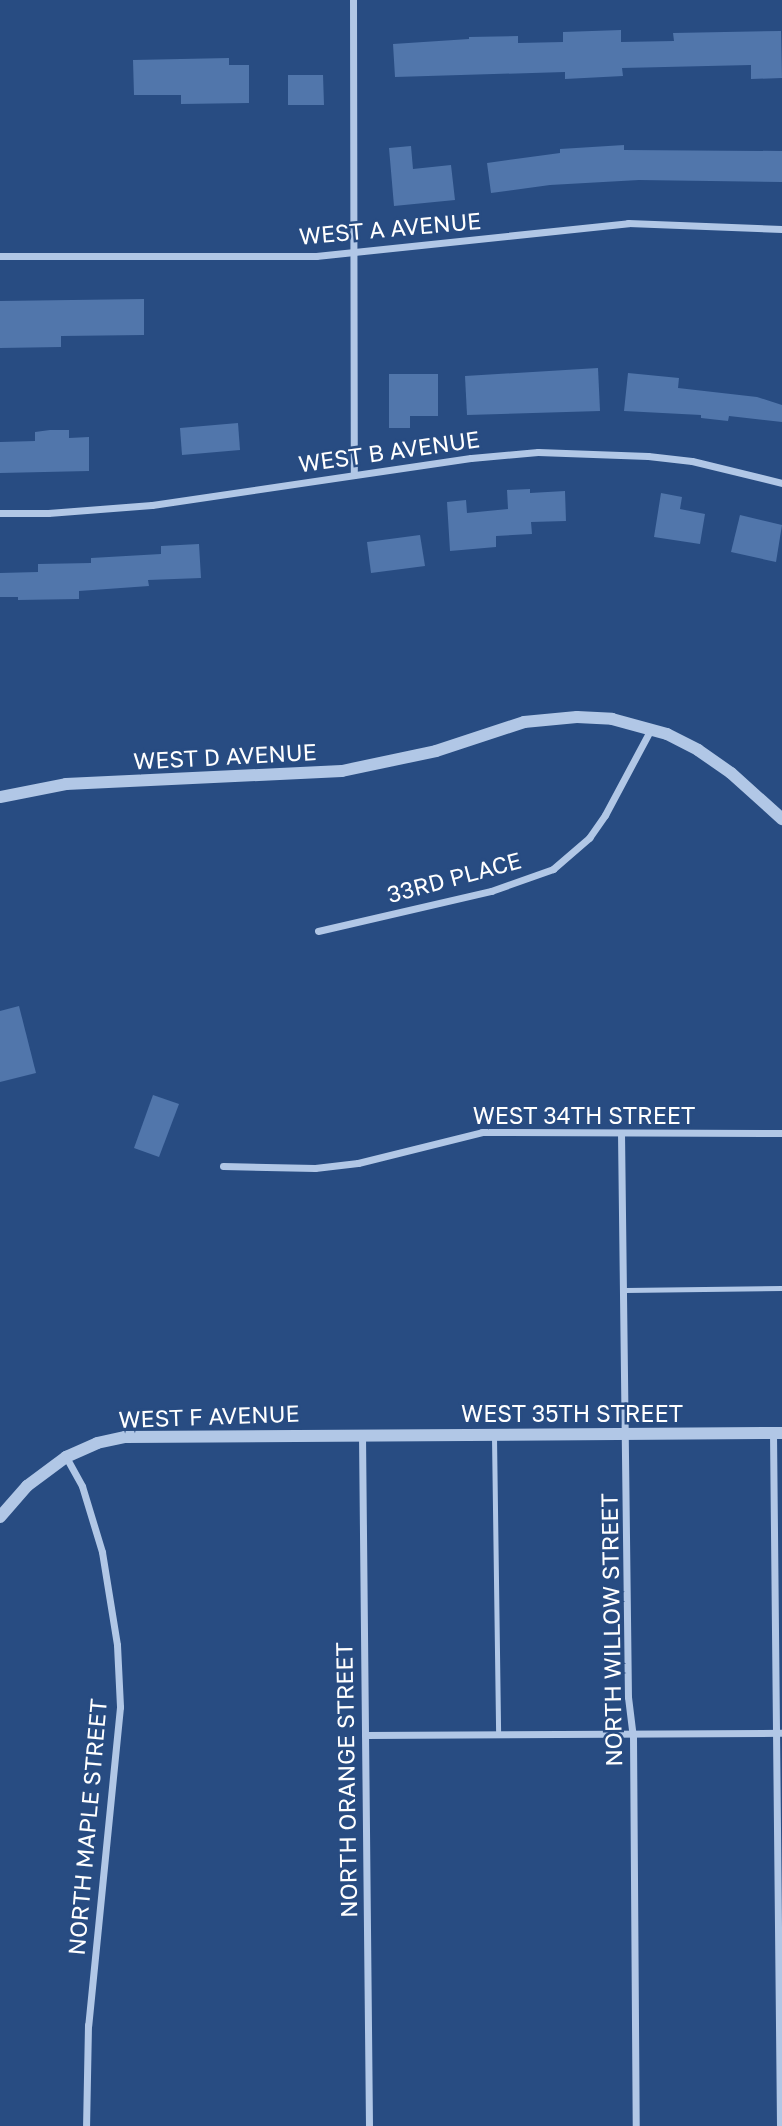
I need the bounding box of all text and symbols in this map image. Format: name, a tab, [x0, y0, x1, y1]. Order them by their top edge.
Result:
street label: WEST A AVENUE	[298, 206, 482, 250]
street label: WEST B AVENUE	[297, 425, 481, 477]
street label: WEST D AVENUE	[133, 737, 317, 775]
street label: 33RD PLACE	[384, 846, 524, 908]
street label: WEST 34TH STREET	[473, 1101, 695, 1129]
street label: WEST F AVENUE	[118, 1399, 300, 1433]
street label: WEST 35TH STREET	[461, 1399, 683, 1427]
street label: NORTH WILLOW STREET	[595, 1493, 627, 1767]
street label: NORTH ORANGE STREET	[330, 1642, 362, 1918]
street label: NORTH MAPLE STREET	[62, 1698, 112, 1956]

